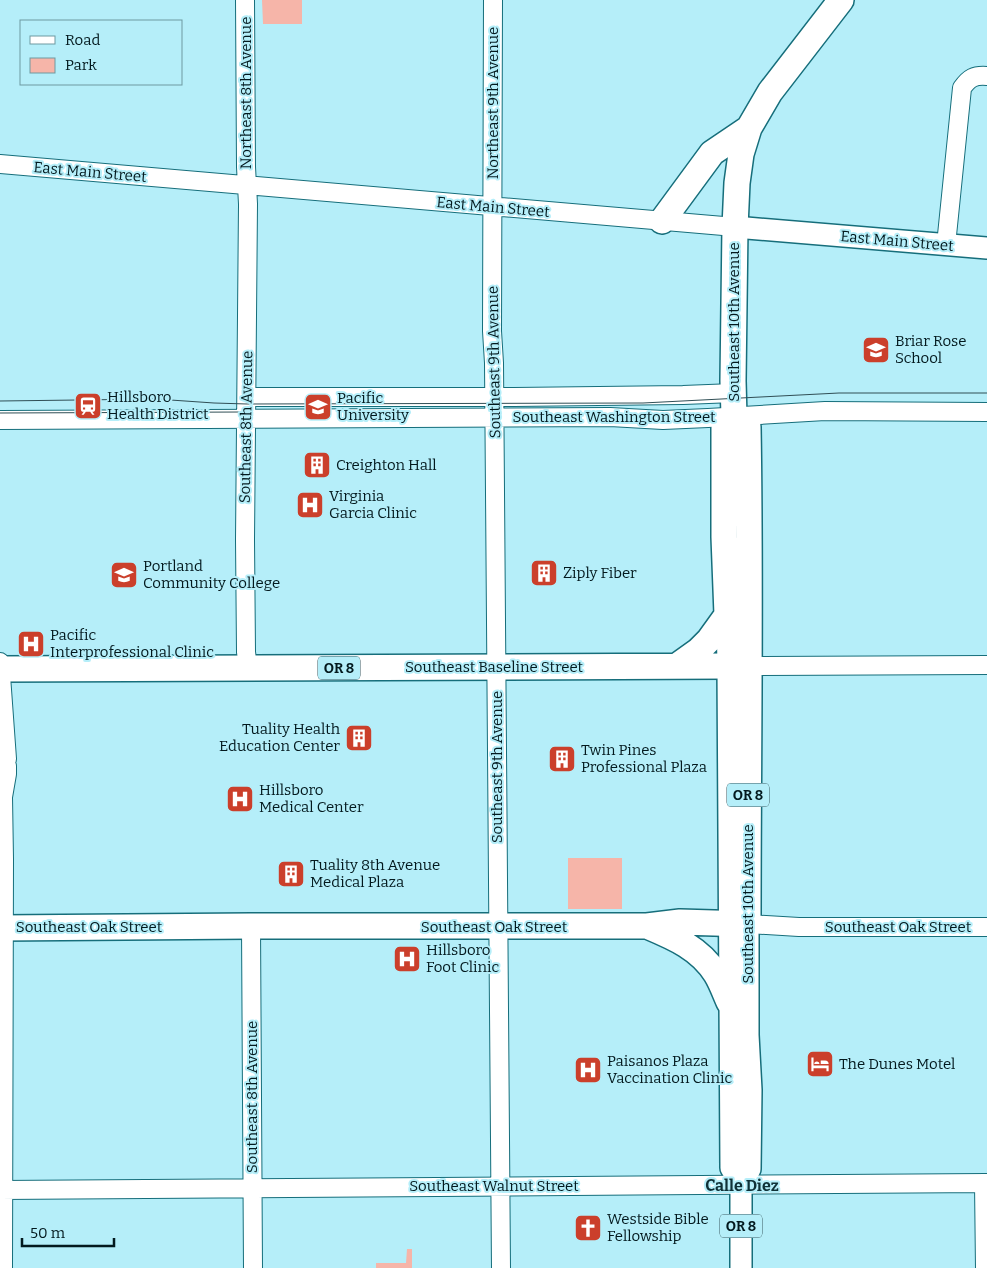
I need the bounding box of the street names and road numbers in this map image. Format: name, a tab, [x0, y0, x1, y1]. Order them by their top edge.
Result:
street label: Northeast 8th Avenue	[237, 17, 255, 169]
street label: Northeast 9th Avenue	[484, 27, 502, 179]
street label: East Main Street	[33, 158, 148, 186]
street label: East Main Street	[436, 193, 551, 221]
street label: East Main Street	[840, 227, 955, 255]
street label: Southeast 10th Avenue	[725, 242, 743, 402]
street label: Southeast 9th Avenue	[484, 286, 504, 438]
street label: Southeast 8th Avenue	[236, 351, 256, 503]
street label: Southeast Washington Street	[512, 408, 716, 426]
road number: OR 8	[318, 656, 360, 680]
street label: Southeast Baseline Street	[405, 658, 584, 676]
street label: Southeast 9th Avenue	[488, 691, 506, 843]
road number: OR 8	[727, 784, 769, 806]
street label: Southeast 10th Avenue	[739, 824, 757, 984]
street label: Southeast Oak Street	[16, 918, 163, 936]
street label: Southeast Oak Street	[421, 918, 568, 936]
street label: Southeast Oak Street	[825, 918, 972, 936]
street label: Southeast 8th Avenue	[243, 1021, 261, 1173]
street label: Southeast Walnut Street	[409, 1177, 579, 1195]
road number: OR 8	[720, 1214, 762, 1238]

